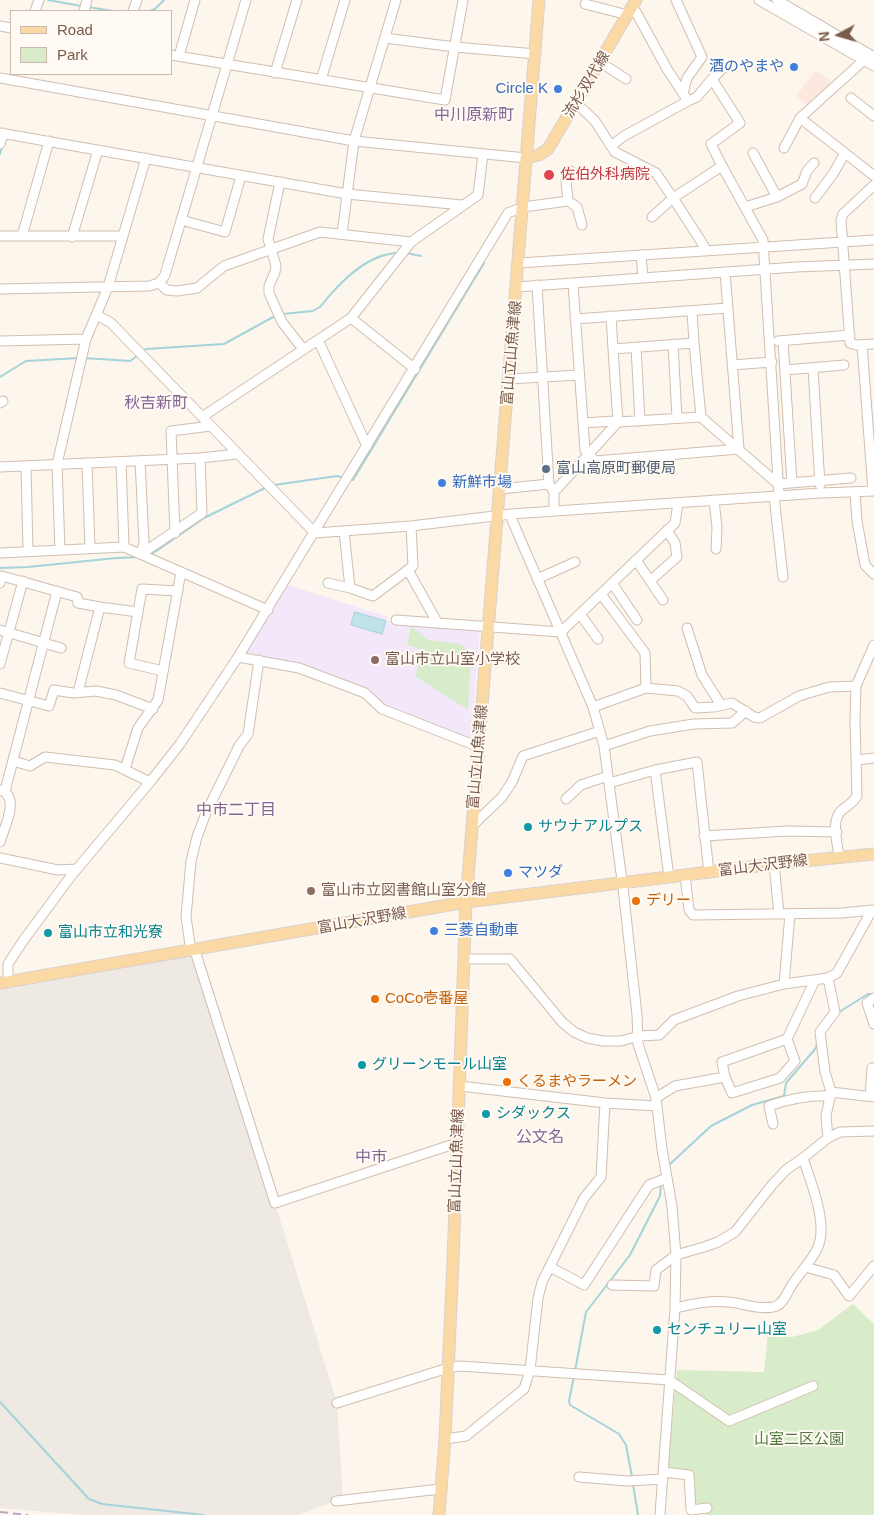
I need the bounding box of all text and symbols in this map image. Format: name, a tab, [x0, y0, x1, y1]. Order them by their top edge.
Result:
legend	[10, 10, 172, 75]
north arrow	[814, 10, 864, 60]
text: Road	[57, 21, 93, 38]
text: N	[816, 31, 833, 42]
text: Park	[57, 46, 88, 63]
street label: 流杉双代線	[560, 48, 614, 122]
place label: 酒のやまや	[709, 58, 784, 76]
marker: 酒のやまや	[788, 61, 800, 73]
place label: Circle K	[495, 80, 548, 98]
marker: Circle K	[552, 83, 564, 95]
district label: 中川原新町	[434, 106, 514, 126]
place label: 佐伯外科病院	[560, 166, 650, 184]
marker: 佐伯外科病院	[542, 168, 556, 182]
street label: 富山立山魚津線	[498, 300, 526, 406]
district label: 秋吉新町	[124, 394, 188, 414]
place label: 富山高原町郵便局	[556, 460, 676, 478]
marker: 富山高原町郵便局	[540, 463, 552, 475]
place label: 新鮮市場	[452, 474, 512, 492]
marker: 新鮮市場	[436, 477, 448, 489]
place label: 富山市立山室小学校	[385, 651, 520, 669]
marker: 富山市立山室小学校	[369, 654, 381, 666]
street label: 富山立山魚津線	[464, 704, 492, 810]
district label: 中市二丁目	[196, 801, 276, 821]
place label: サウナアルプス	[538, 818, 643, 836]
marker: サウナアルプス	[522, 821, 534, 833]
street label: 富山大沢野線	[717, 852, 809, 880]
place label: マツダ	[518, 864, 563, 882]
marker: マツダ	[502, 867, 514, 879]
place label: 富山市立図書館山室分館	[321, 882, 486, 900]
marker: 富山市立図書館山室分館	[305, 885, 317, 897]
place label: デリー	[646, 892, 691, 910]
marker: デリー	[630, 895, 642, 907]
street label: 富山大沢野線	[316, 904, 408, 938]
place label: 三菱自動車	[444, 922, 519, 940]
place label: 富山市立和光寮	[58, 924, 163, 942]
marker: 三菱自動車	[428, 925, 440, 937]
marker: 富山市立和光寮	[42, 927, 54, 939]
place label: CoCo壱番屋	[385, 990, 468, 1008]
marker: CoCo壱番屋	[369, 993, 381, 1005]
place label: グリーンモール山室	[372, 1056, 507, 1074]
marker: グリーンモール山室	[356, 1059, 368, 1071]
place label: くるまやラーメン	[517, 1073, 637, 1091]
marker: くるまやラーメン	[501, 1076, 513, 1088]
place label: シダックス	[496, 1105, 571, 1123]
street label: 富山立山魚津線	[446, 1108, 468, 1214]
marker: シダックス	[480, 1108, 492, 1120]
district label: 公文名	[516, 1128, 564, 1148]
district label: 中市	[355, 1148, 387, 1168]
place label: センチュリー山室	[667, 1321, 787, 1339]
marker: センチュリー山室	[651, 1324, 663, 1336]
park label: 山室二区公園	[754, 1431, 844, 1449]

